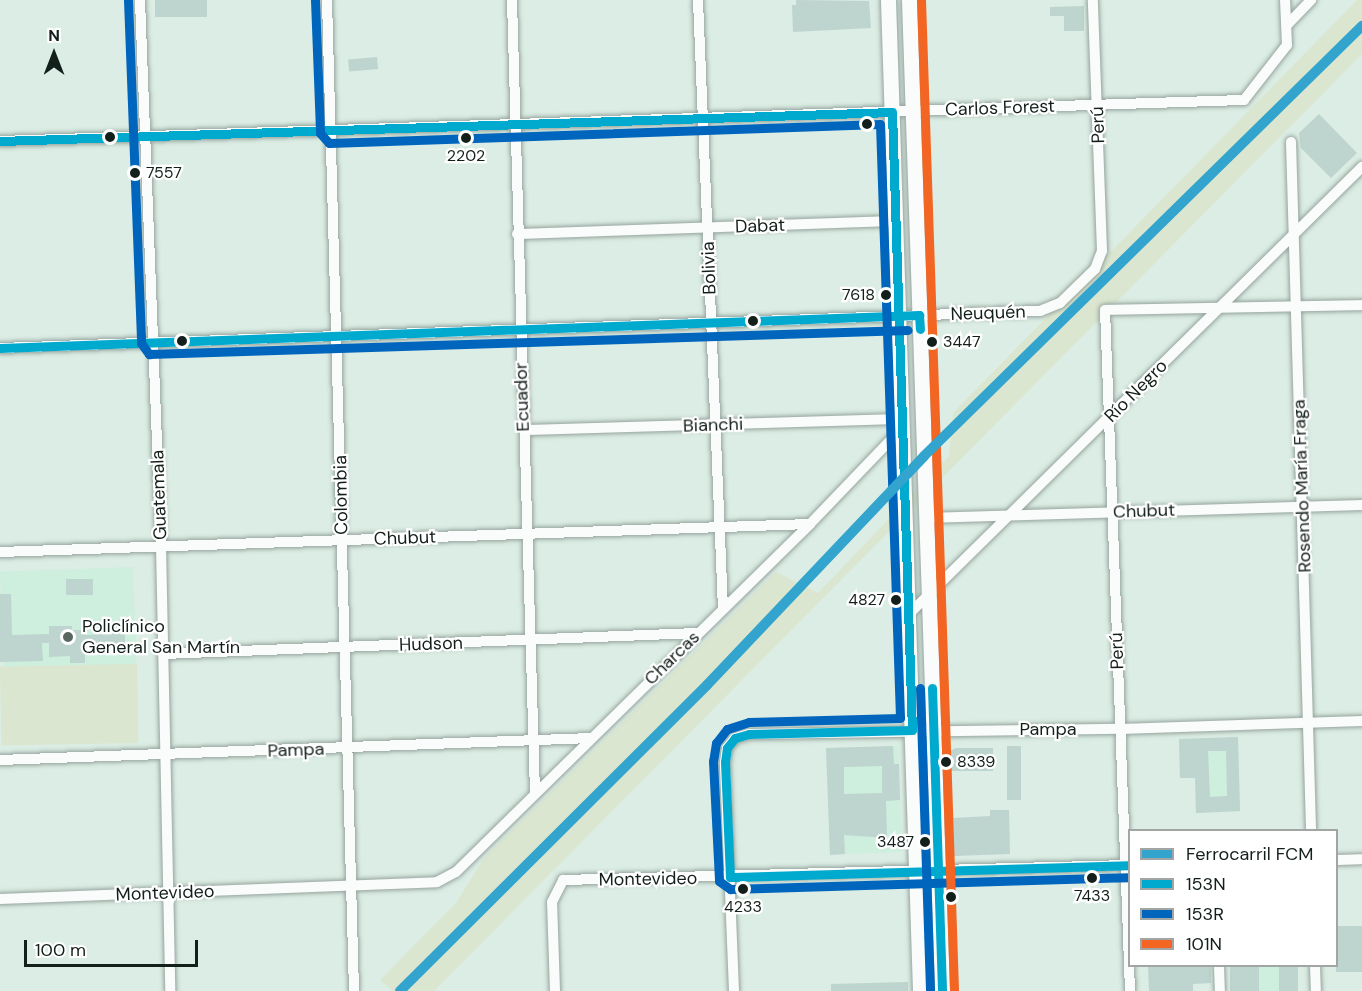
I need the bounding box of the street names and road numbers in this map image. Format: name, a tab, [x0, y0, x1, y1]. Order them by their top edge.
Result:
street label: Carlos Forest	[945, 95, 1055, 121]
street label: Perú	[1087, 106, 1109, 144]
street label: Dabat	[735, 214, 785, 238]
street label: Bolivia	[697, 241, 721, 295]
street label: Neuquén	[950, 301, 1026, 325]
street label: Río Negro	[1100, 355, 1172, 427]
street label: Ecuador	[510, 362, 534, 432]
street label: Rosendo María Fraga	[1288, 399, 1316, 573]
street label: Bianchi	[683, 413, 743, 437]
street label: Guatemala	[147, 450, 171, 540]
street label: Colombia	[330, 455, 352, 535]
street label: Chubut	[1113, 499, 1175, 523]
street label: Chubut	[374, 526, 436, 550]
street label: Charcas	[640, 626, 704, 690]
street label: Hudson	[399, 632, 463, 656]
street label: Perú	[1106, 632, 1128, 670]
street label: Pampa	[1020, 718, 1076, 740]
street label: Pampa	[267, 738, 325, 762]
street label: Montevideo	[598, 867, 698, 891]
street label: Montevideo	[115, 880, 215, 906]

